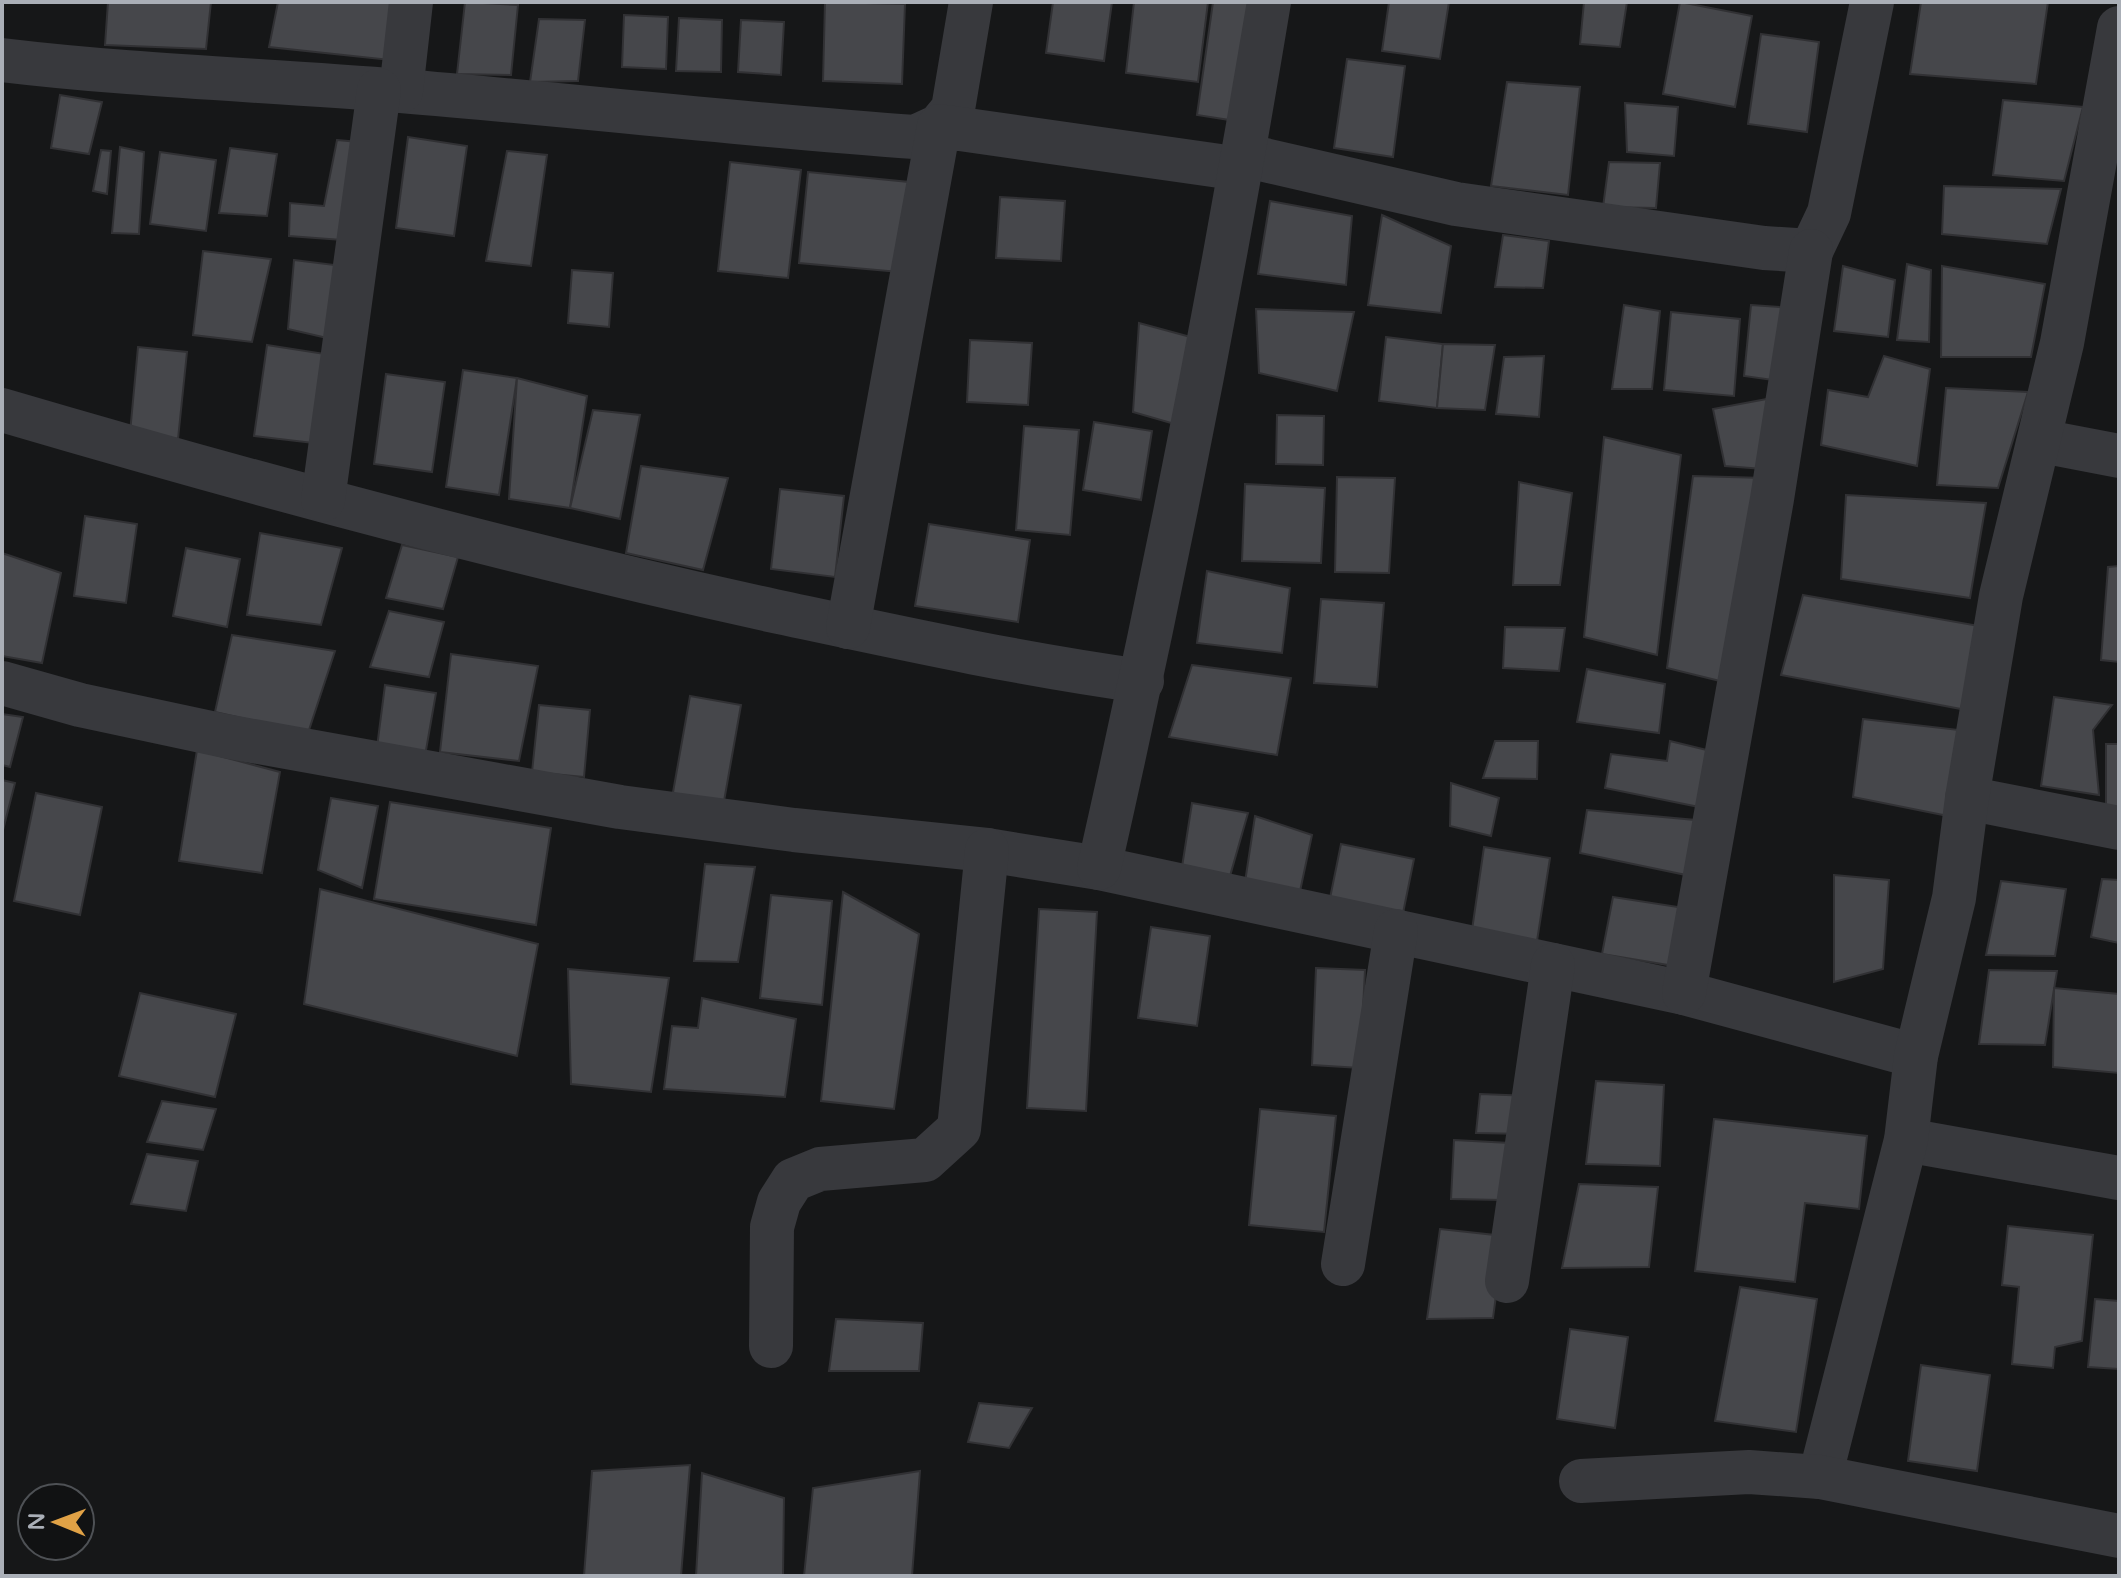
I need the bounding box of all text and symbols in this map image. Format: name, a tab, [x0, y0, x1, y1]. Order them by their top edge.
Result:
north arrow	[16, 1482, 96, 1562]
text: N	[24, 1513, 50, 1531]

